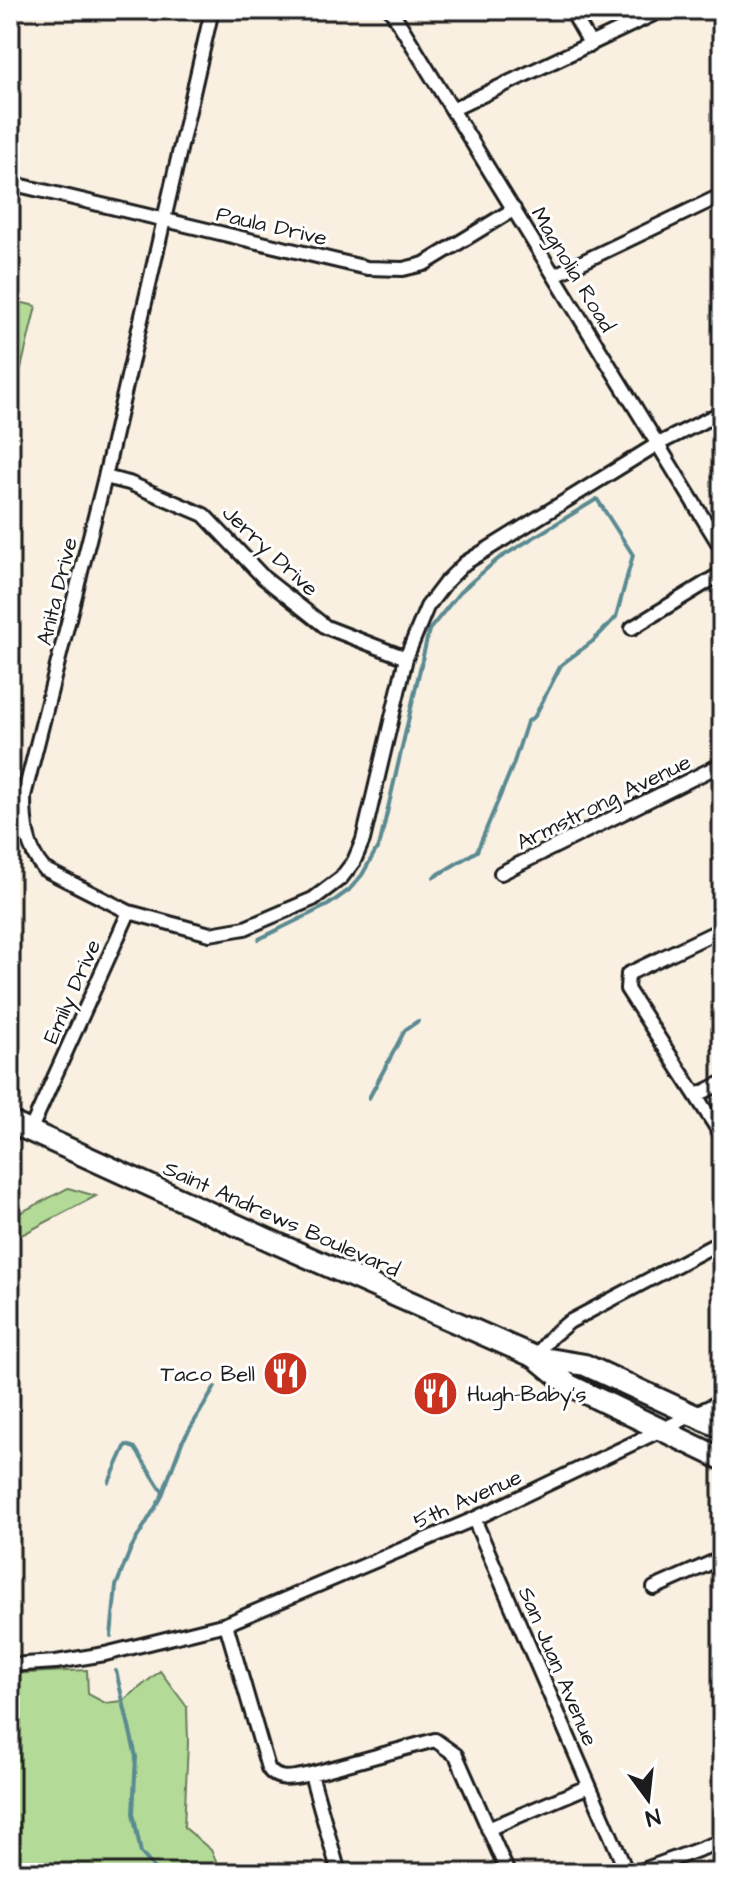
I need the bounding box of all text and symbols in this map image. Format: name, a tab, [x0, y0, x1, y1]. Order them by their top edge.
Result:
street label: Paula Drive	[213, 199, 330, 254]
street label: Magnolia Road	[522, 201, 622, 339]
street label: Jerry Drive	[214, 498, 325, 605]
street label: Anita Drive	[29, 534, 86, 649]
street label: Armstrong Avenue	[511, 747, 697, 859]
street label: Emily Drive	[36, 935, 110, 1049]
street label: Saint Andrews Boulevard	[158, 1153, 405, 1286]
restaurant icon: Taco Bell	[262, 1349, 310, 1397]
place label: Taco Bell	[161, 1359, 255, 1390]
restaurant icon: Hugh-Baby's	[412, 1369, 460, 1417]
place label: Hugh-Baby's	[467, 1379, 586, 1411]
street label: 5th Avenue	[408, 1462, 527, 1537]
street label: San Juan Avenue	[510, 1582, 605, 1751]
north arrow	[608, 1759, 688, 1839]
text: N	[642, 1800, 663, 1834]

